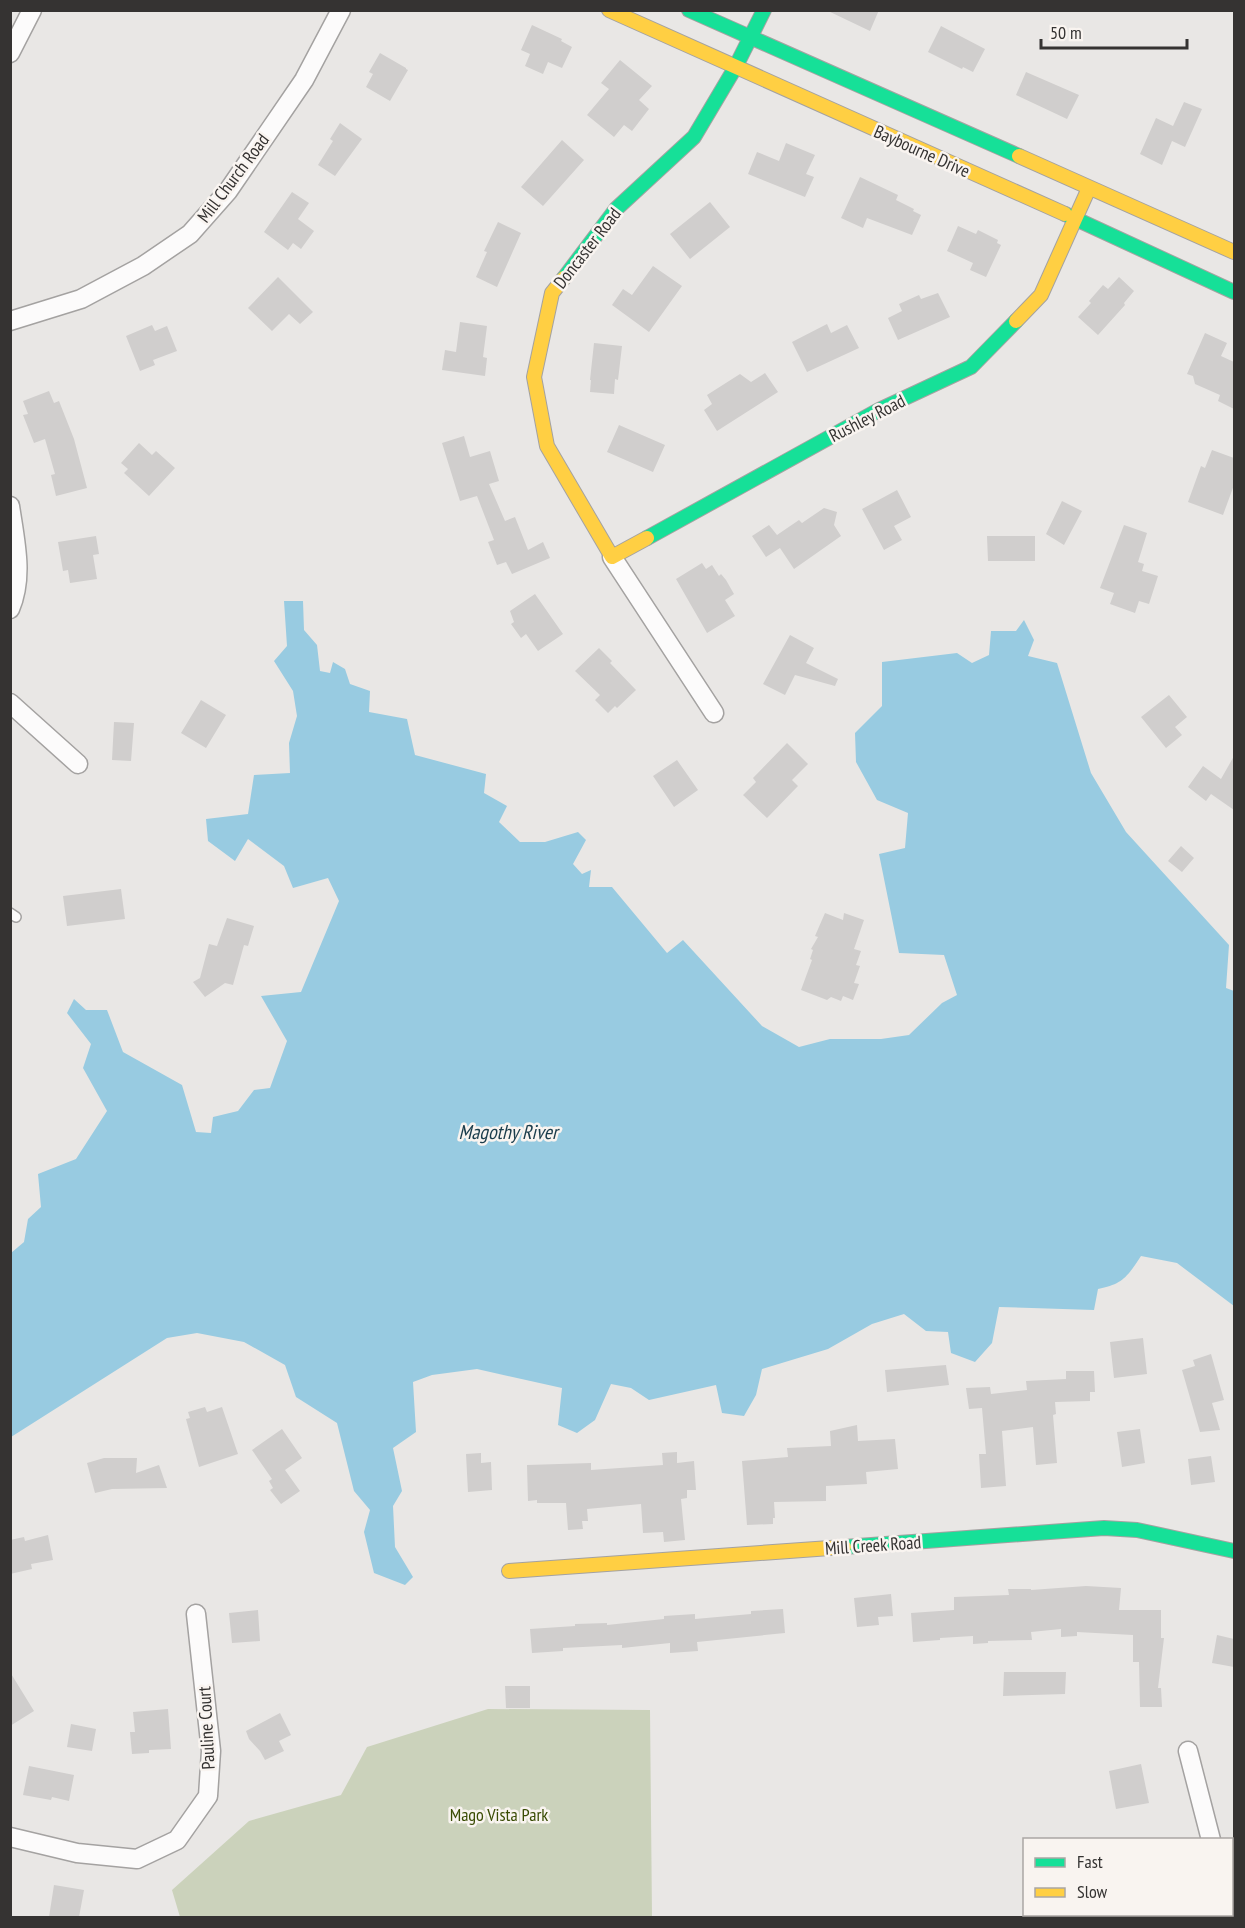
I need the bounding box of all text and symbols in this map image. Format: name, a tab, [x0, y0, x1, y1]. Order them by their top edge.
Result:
scale bar	[1041, 12, 1186, 50]
text: 50 m	[1050, 21, 1082, 44]
street label: Baybourne Drive	[870, 120, 974, 182]
street label: Mill Church Road	[192, 129, 274, 227]
street label: Doncaster Road	[548, 203, 626, 293]
street label: Rushley Road	[825, 389, 909, 447]
water label: Magothy River	[459, 1119, 560, 1145]
street label: Mill Creek Road	[824, 1530, 922, 1560]
street label: Pauline Court	[192, 1686, 220, 1770]
park label: Mago Vista Park	[450, 1803, 548, 1826]
legend	[1023, 1838, 1233, 1916]
text: Fast	[1077, 1850, 1103, 1873]
text: Slow	[1077, 1880, 1108, 1903]

